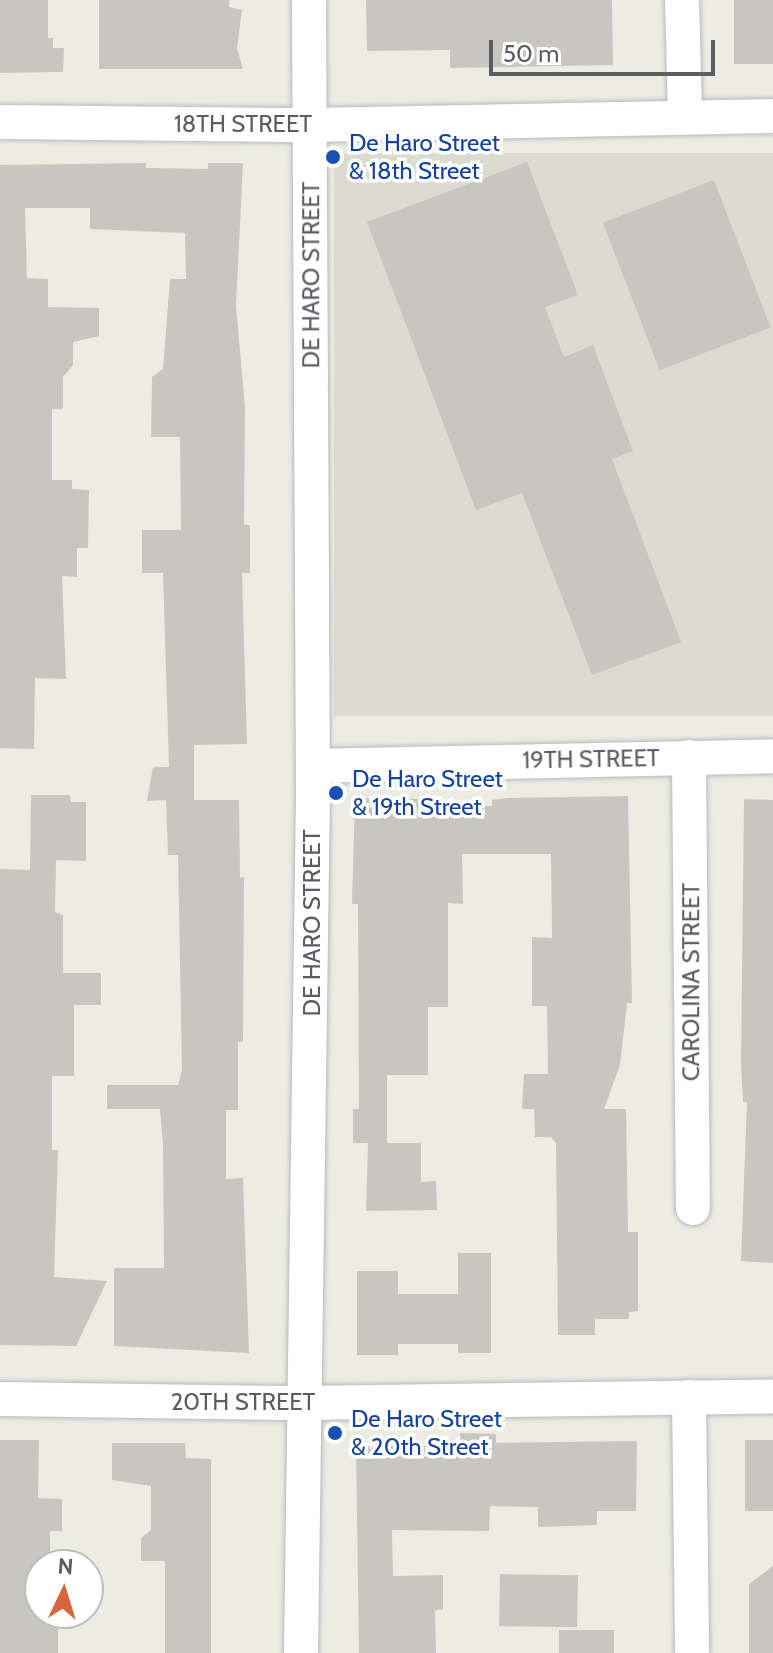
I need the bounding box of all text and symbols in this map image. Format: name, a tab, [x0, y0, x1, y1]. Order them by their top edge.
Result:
scale bar	[493, 24, 719, 74]
text: 50 m	[503, 39, 559, 68]
street label: 18TH STREET	[174, 110, 312, 138]
place label: De Haro Street & 18th Street	[349, 129, 500, 185]
marker: De Haro Street & 18th Street	[324, 148, 342, 166]
street label: DE HARO STREET	[297, 182, 325, 368]
street label: 19TH STREET	[522, 743, 660, 775]
place label: De Haro Street & 19th Street	[352, 765, 503, 821]
marker: De Haro Street & 19th Street	[327, 784, 345, 802]
street label: DE HARO STREET	[298, 830, 326, 1016]
street label: CAROLINA STREET	[677, 883, 705, 1081]
street label: 20TH STREET	[171, 1388, 315, 1416]
place label: De Haro Street & 20th Street	[351, 1405, 502, 1461]
marker: De Haro Street & 20th Street	[326, 1424, 344, 1442]
north arrow	[24, 1549, 104, 1629]
text: N	[57, 1553, 74, 1581]

